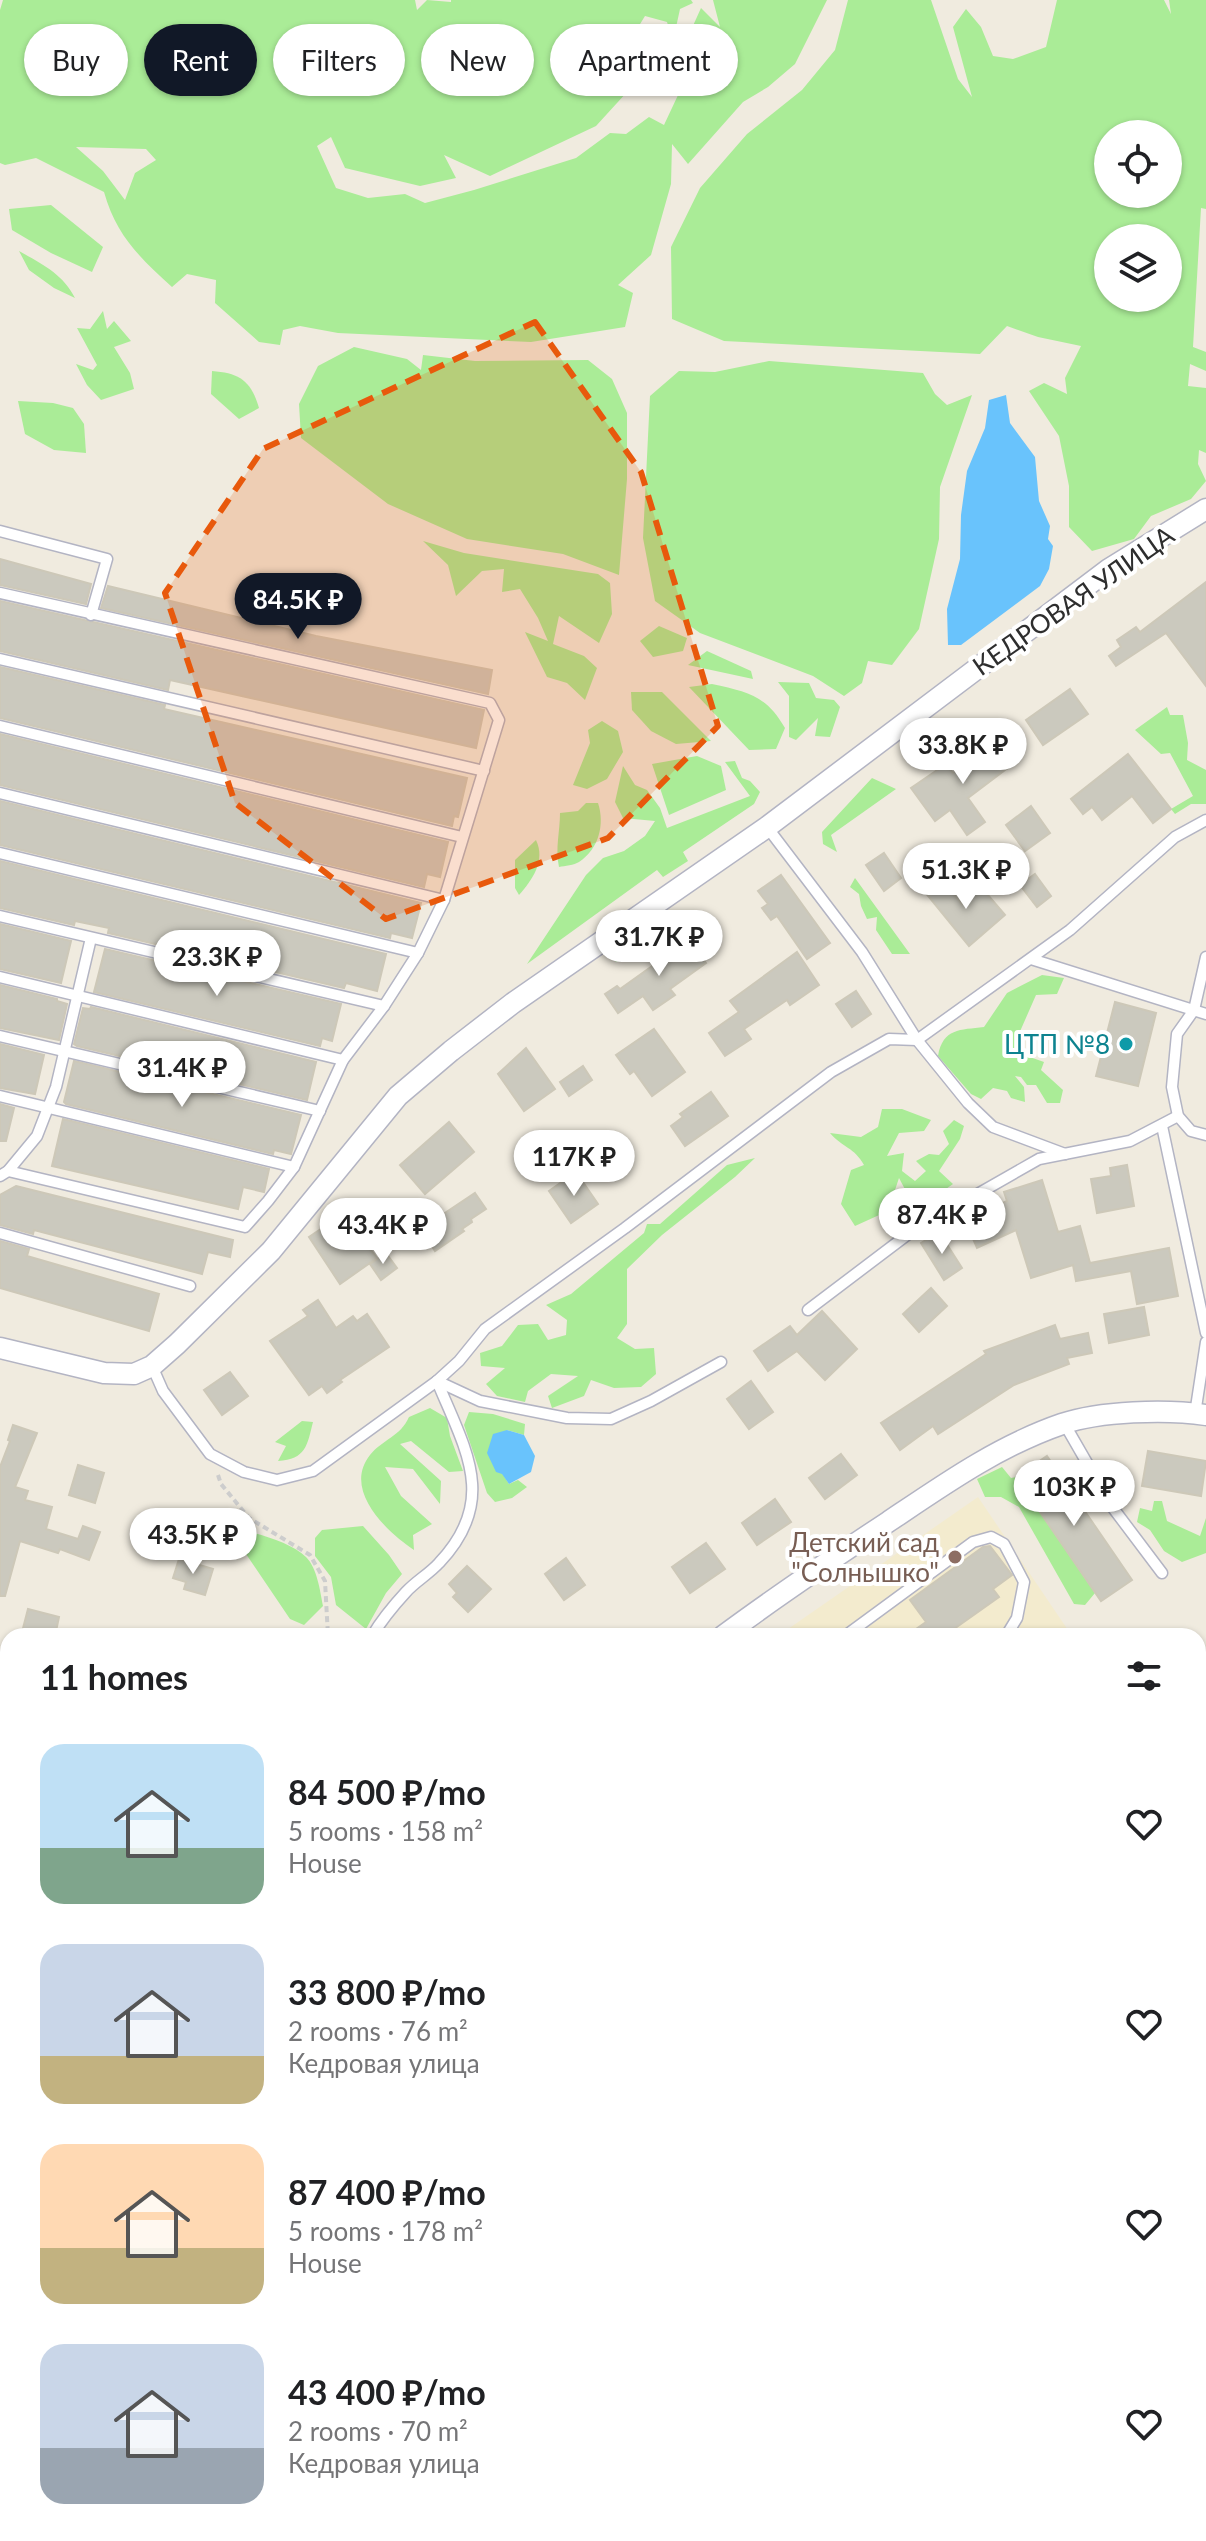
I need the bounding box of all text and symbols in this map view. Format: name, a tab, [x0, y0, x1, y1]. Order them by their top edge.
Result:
chip: Buy	[24, 24, 128, 96]
chip: Rent	[144, 24, 257, 96]
chip: Filters	[273, 24, 405, 96]
chip: New	[421, 24, 534, 96]
chip: Apartment	[550, 24, 738, 96]
map controls	[1094, 120, 1182, 312]
button: locate	[1094, 120, 1182, 208]
button: layers	[1094, 224, 1182, 312]
street label: КЕДРОВАЯ УЛИЦА	[966, 518, 1180, 682]
pin: 84.5K ₽	[224, 573, 372, 641]
text: 84.5K ₽	[253, 583, 343, 615]
pin: 33.8K ₽	[889, 718, 1037, 786]
text: 33.8K ₽	[918, 728, 1008, 760]
pin: 51.3K ₽	[892, 843, 1040, 911]
text: 51.3K ₽	[921, 853, 1011, 885]
pin: 31.7K ₽	[585, 910, 733, 978]
text: 31.7K ₽	[614, 920, 704, 952]
pin: 23.3K ₽	[143, 930, 291, 998]
text: 23.3K ₽	[172, 940, 262, 972]
place label: ЦТП №8	[1004, 1028, 1110, 1060]
marker: ЦТП №8	[1117, 1035, 1135, 1053]
pin: 31.4K ₽	[108, 1041, 256, 1109]
text: 31.4K ₽	[137, 1051, 227, 1083]
pin: 117K ₽	[509, 1130, 639, 1198]
text: 117K ₽	[532, 1140, 616, 1172]
pin: 87.4K ₽	[868, 1188, 1016, 1256]
pin: 43.4K ₽	[309, 1198, 457, 1266]
text: 87.4K ₽	[897, 1198, 987, 1230]
text: 43.4K ₽	[338, 1208, 428, 1240]
pin: 103K ₽	[1009, 1460, 1139, 1528]
text: 103K ₽	[1032, 1470, 1116, 1502]
pin: 43.5K ₽	[119, 1508, 267, 1576]
text: 43.5K ₽	[148, 1518, 238, 1550]
place label: Детский сад "Солнышко"	[789, 1526, 939, 1588]
marker: Детский сад "Солнышко"	[946, 1548, 964, 1566]
icon: filters	[1122, 1654, 1166, 1698]
text: 11 homes	[40, 1656, 188, 1697]
text: 84 500 ₽/mo	[288, 1771, 486, 1812]
icon: home	[104, 1776, 200, 1872]
icon: heart	[1122, 1802, 1166, 1846]
text: 5 rooms · 158 m²	[288, 1815, 483, 1847]
text: House	[288, 1847, 362, 1879]
text: 33 800 ₽/mo	[288, 1971, 486, 2012]
icon: home	[104, 1976, 200, 2072]
icon: heart	[1122, 2002, 1166, 2046]
text: 2 rooms · 76 m²	[288, 2015, 468, 2047]
text: Кедровая улица	[288, 2047, 480, 2079]
text: 87 400 ₽/mo	[288, 2171, 486, 2212]
icon: home	[104, 2176, 200, 2272]
icon: heart	[1122, 2202, 1166, 2246]
text: 5 rooms · 178 m²	[288, 2215, 483, 2247]
text: House	[288, 2247, 362, 2279]
text: 43 400 ₽/mo	[288, 2371, 486, 2412]
icon: home	[104, 2376, 200, 2472]
icon: heart	[1122, 2402, 1166, 2446]
text: 2 rooms · 70 m²	[288, 2415, 468, 2447]
text: Кедровая улица	[288, 2447, 480, 2479]

